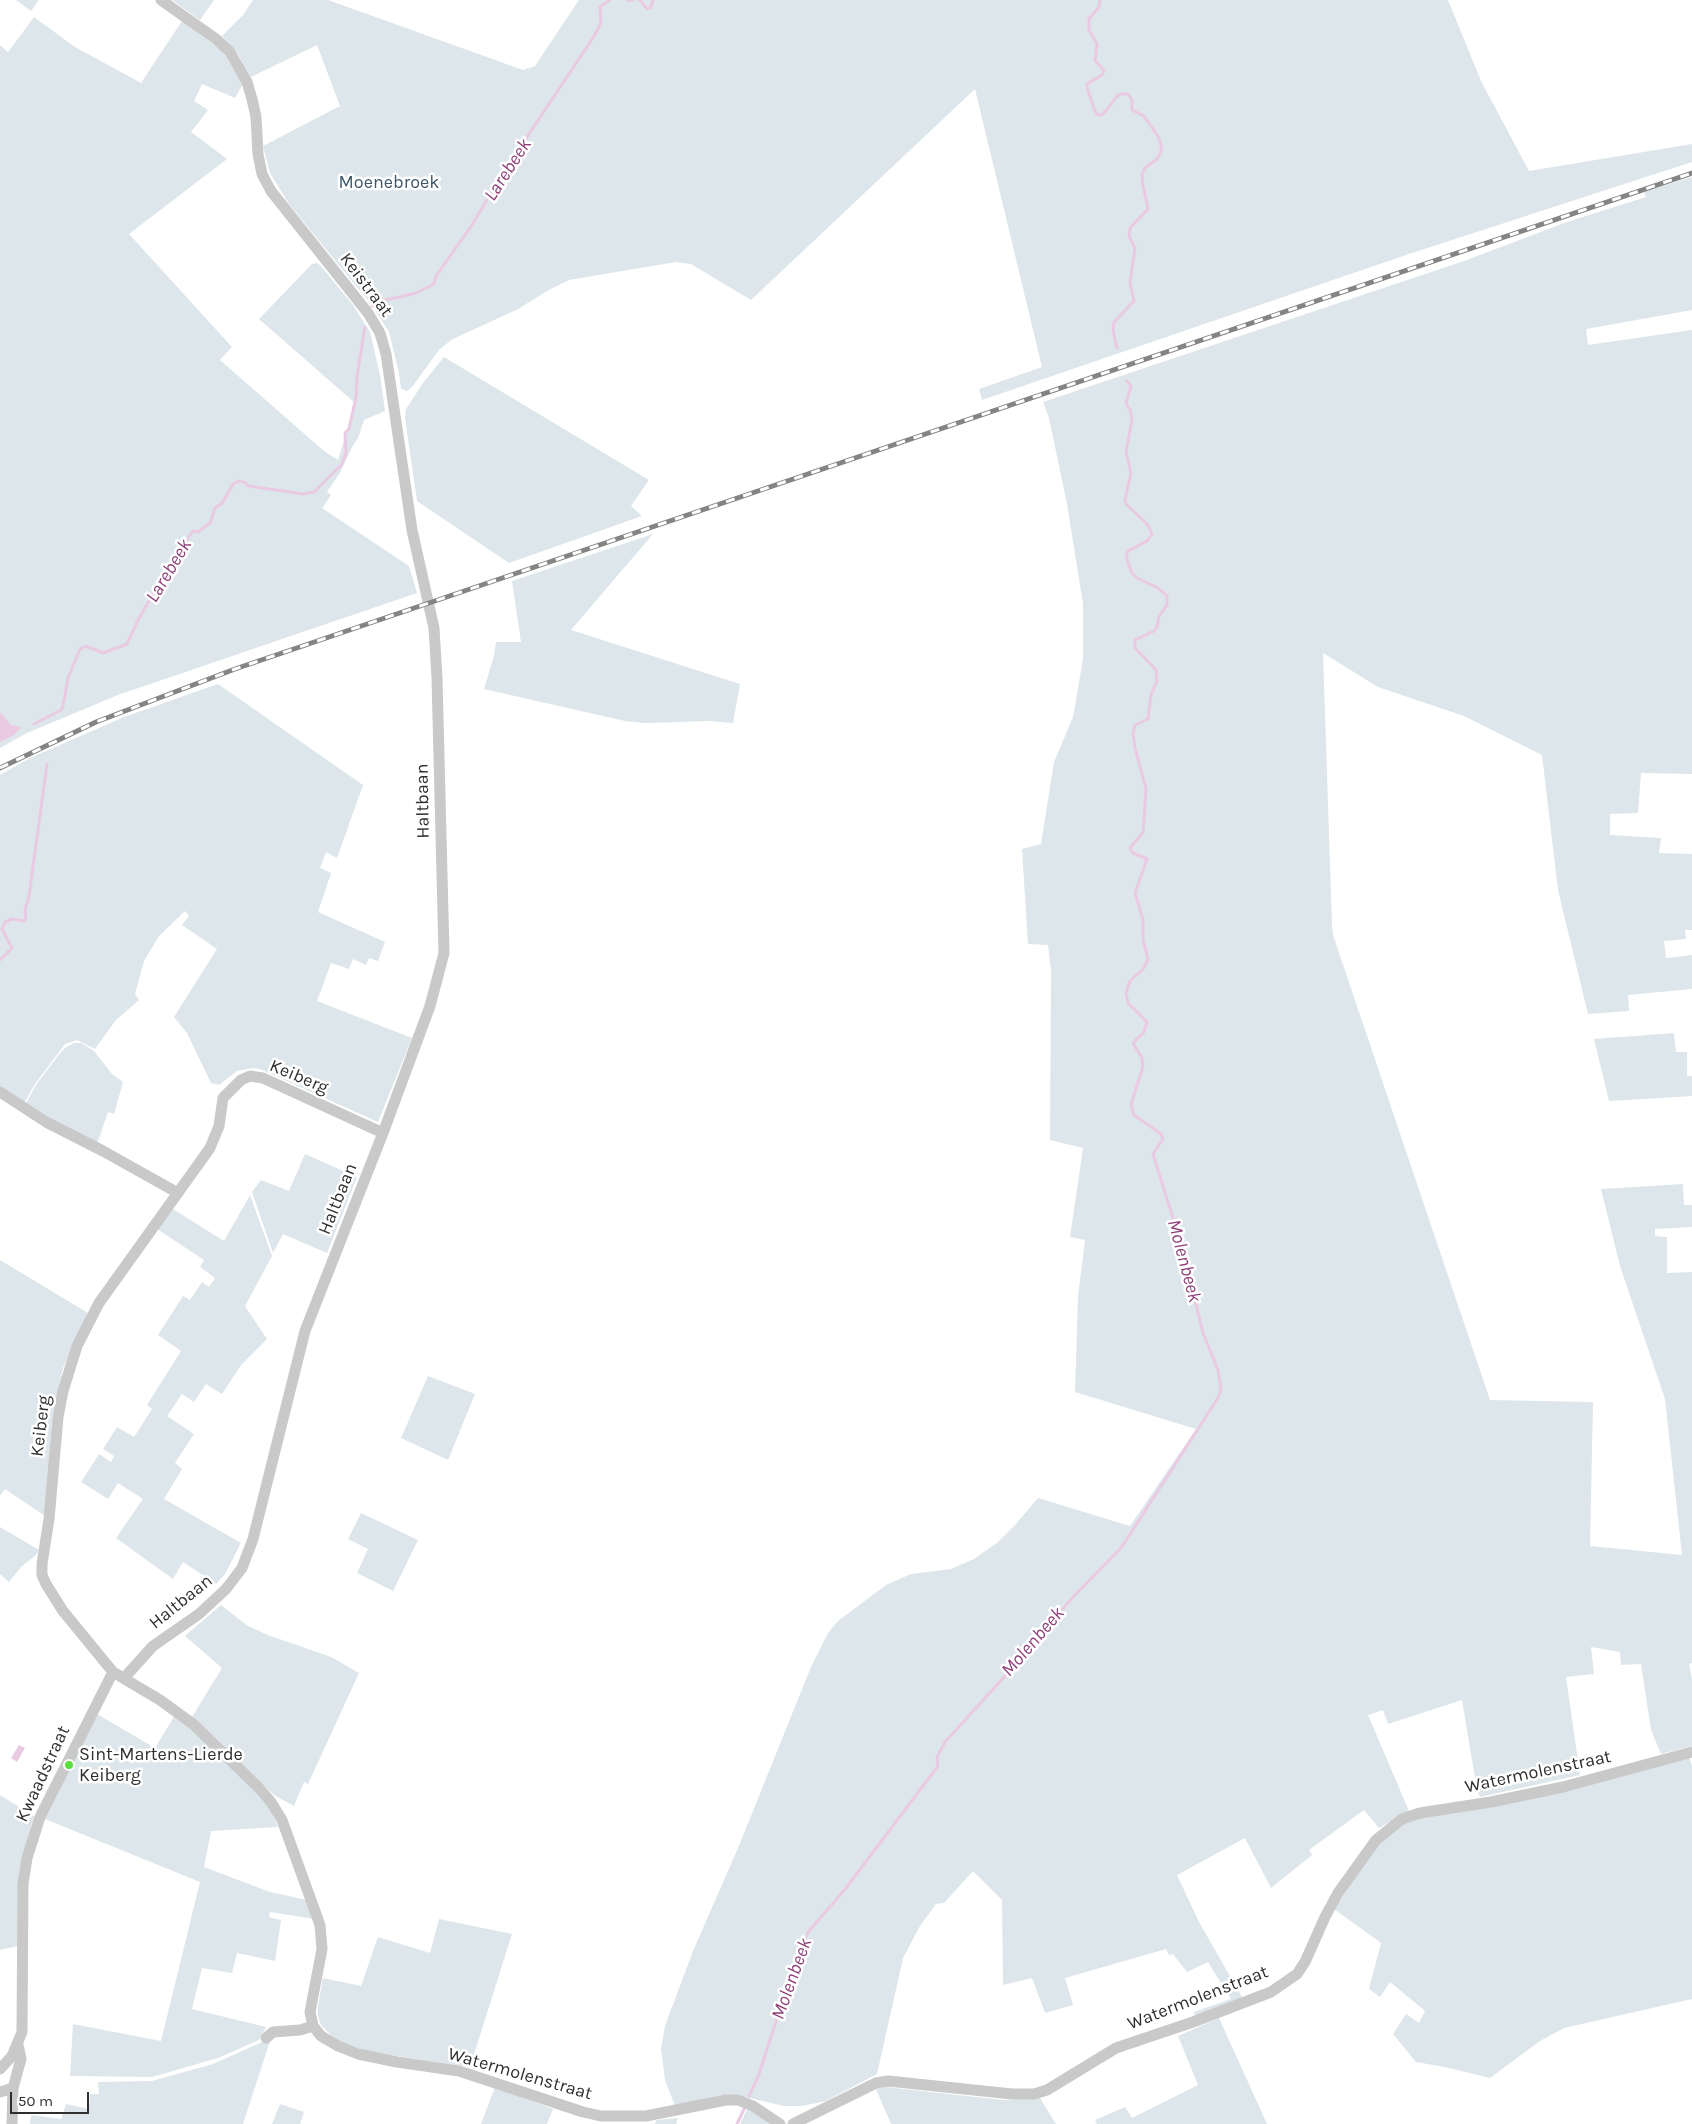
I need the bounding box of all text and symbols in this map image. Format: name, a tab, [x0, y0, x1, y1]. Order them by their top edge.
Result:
water label: Larebeek	[479, 134, 537, 206]
park label: Moenebroek	[339, 172, 439, 194]
street label: Keistraat	[335, 249, 397, 321]
water label: Larebeek	[141, 535, 197, 607]
street label: Haltbaan	[412, 763, 434, 839]
street label: Keiberg	[266, 1055, 332, 1099]
street label: Haltbaan	[314, 1160, 362, 1238]
water label: Molenbeek	[1162, 1217, 1206, 1305]
street label: Keiberg	[27, 1394, 55, 1458]
street label: Haltbaan	[145, 1570, 217, 1634]
water label: Molenbeek	[997, 1602, 1069, 1682]
street label: Kwaadstraat	[11, 1722, 75, 1826]
place label: Sint-Martens-Lierde Keiberg	[79, 1744, 243, 1786]
street label: Watermolenstraat	[1463, 1746, 1613, 1798]
marker: Sint-Martens-Lierde Keiberg	[63, 1759, 75, 1771]
water label: Molenbeek	[767, 1935, 817, 2023]
street label: Watermolenstraat	[1125, 1961, 1271, 2035]
street label: Watermolenstraat	[445, 2043, 595, 2105]
scale bar	[12, 2082, 91, 2114]
text: 50 m	[18, 2092, 53, 2110]

